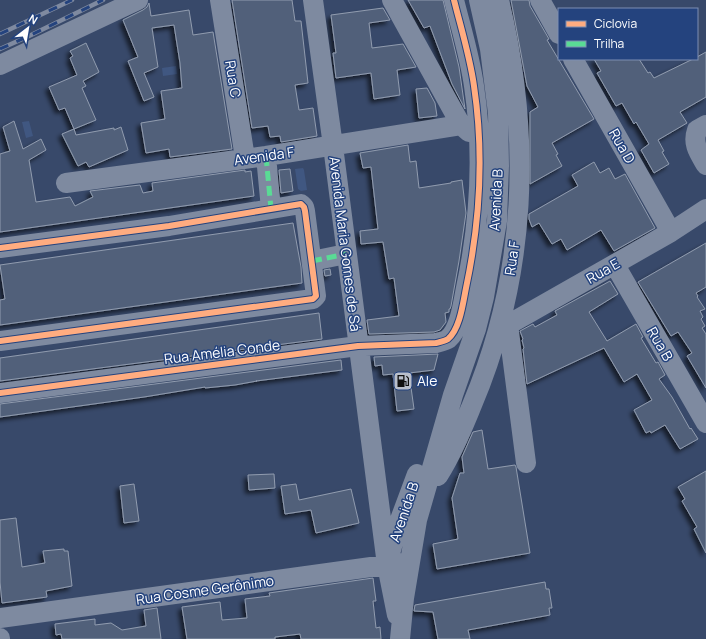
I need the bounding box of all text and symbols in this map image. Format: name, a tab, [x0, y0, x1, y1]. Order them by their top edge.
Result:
north arrow	[8, 8, 48, 48]
legend	[558, 8, 698, 60]
text: N	[26, 11, 41, 28]
text: Ciclovia	[594, 15, 637, 32]
text: Trilha	[594, 35, 624, 52]
street label: Rua C	[221, 59, 246, 99]
street label: Rua D	[605, 125, 640, 167]
street label: Avenida F	[233, 142, 295, 169]
street label: Avenida Maria Gomes de Sá	[325, 155, 366, 332]
street label: Avenida B	[484, 168, 507, 232]
street label: Rua F	[500, 239, 523, 276]
street label: Rua E	[583, 253, 623, 288]
street label: Rua B	[643, 323, 678, 365]
street label: Rua Amélia Conde	[163, 335, 281, 368]
fuel station icon: Ale	[392, 370, 414, 392]
place label: Ale	[417, 371, 437, 390]
street label: Avenida B	[384, 479, 423, 544]
street label: Rua Cosme Gerônimo	[135, 570, 275, 609]

